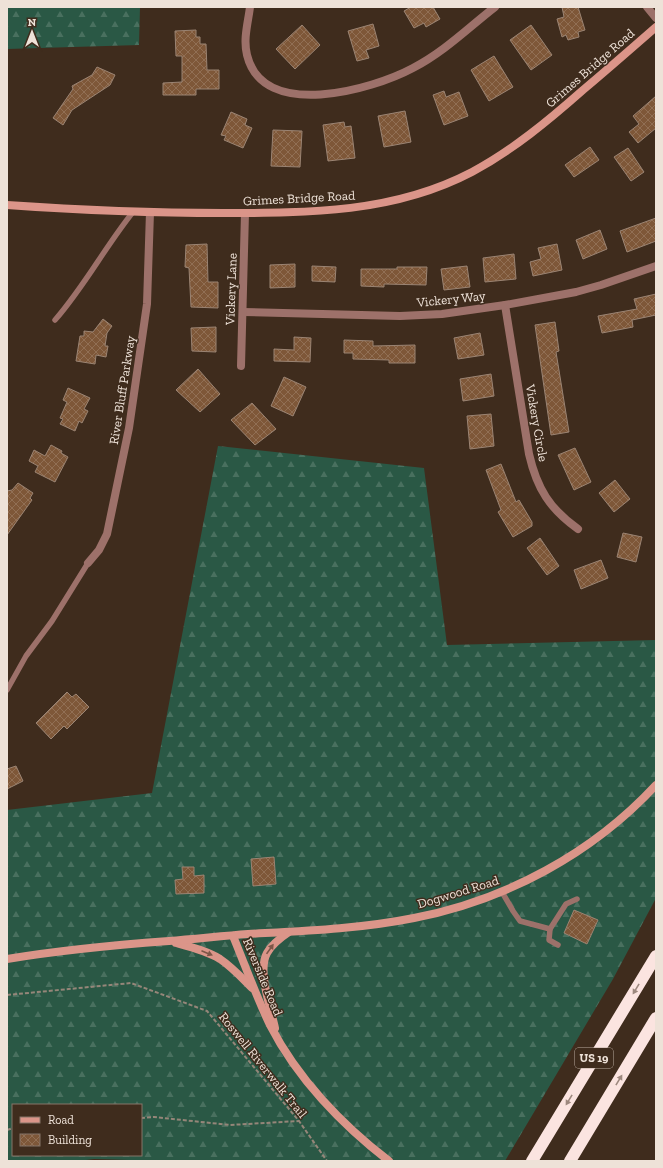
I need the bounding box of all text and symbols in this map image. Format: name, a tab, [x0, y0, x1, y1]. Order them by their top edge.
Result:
north arrow	[12, 12, 52, 52]
text: N	[28, 16, 37, 29]
street label: Grimes Bridge Road	[543, 26, 637, 110]
street label: Grimes Bridge Road	[243, 188, 355, 208]
street label: Vickery Lane	[222, 253, 240, 326]
street label: Vickery Way	[415, 288, 486, 310]
street label: River Bluff Parkway	[106, 334, 138, 446]
street label: Vickery Circle	[523, 382, 551, 463]
street label: Dogwood Road	[416, 873, 500, 911]
street label: Riverside Road	[240, 936, 286, 1018]
one-way arrow	[266, 944, 274, 955]
one-way arrow	[201, 950, 212, 956]
one-way arrow	[632, 983, 639, 995]
street label: Roswell Riverwalk Trail	[216, 1009, 310, 1121]
road number: US 19	[575, 1048, 613, 1068]
one-way arrow	[615, 1074, 622, 1086]
one-way arrow	[565, 1094, 572, 1106]
legend	[12, 1104, 142, 1156]
text: Road	[48, 1113, 74, 1127]
text: Building	[48, 1133, 92, 1147]

